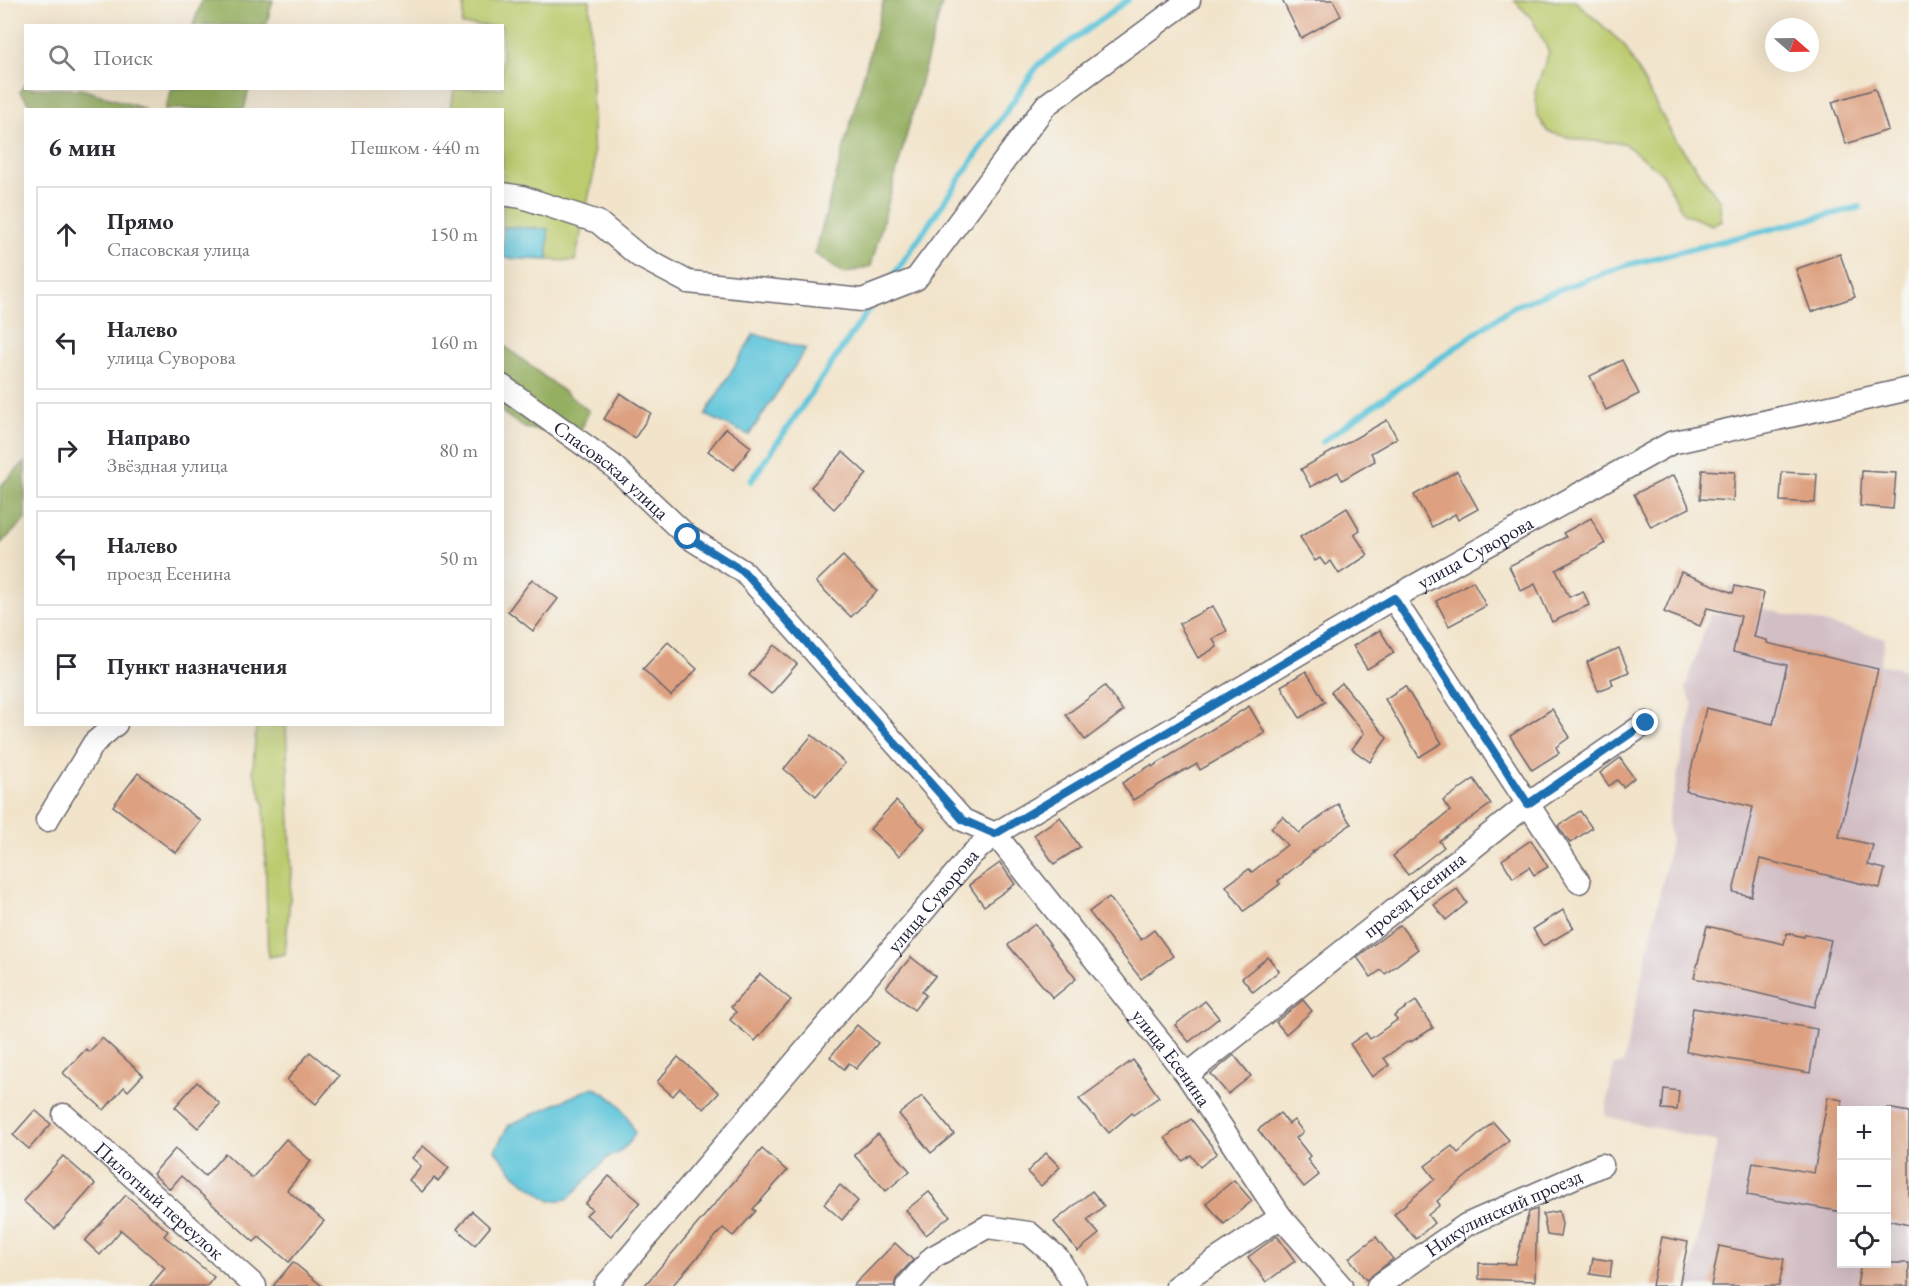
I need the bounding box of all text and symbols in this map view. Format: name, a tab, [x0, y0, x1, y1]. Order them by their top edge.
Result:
north arrow	[1765, 18, 1819, 72]
search box	[24, 24, 504, 90]
icon: search	[45, 41, 78, 74]
text: Поиск	[93, 43, 153, 72]
text: 6 мин	[48, 130, 116, 164]
text: Пешком · 440 m	[350, 134, 480, 160]
text: Прямо	[107, 207, 174, 236]
icon: ahead	[50, 218, 83, 251]
text: 150 m	[430, 221, 478, 247]
text: Спасовская улица	[107, 236, 250, 262]
text: Налево	[107, 315, 177, 344]
icon: left	[50, 326, 83, 359]
text: 160 m	[430, 329, 478, 355]
text: улица Суворова	[107, 344, 236, 370]
street label: Спасовская улица	[548, 414, 675, 525]
text: Направо	[107, 423, 190, 452]
icon: right	[50, 434, 83, 467]
text: 80 m	[439, 437, 478, 463]
text: Звёздная улица	[107, 452, 228, 478]
street label: улица Суворова	[1412, 510, 1538, 595]
route start	[674, 523, 700, 549]
text: Налево	[107, 531, 177, 560]
icon: left	[50, 542, 83, 575]
text: 50 m	[439, 545, 478, 571]
text: проезд Есенина	[107, 560, 231, 586]
icon: arrive	[50, 650, 83, 683]
text: Пункт назначения	[107, 652, 287, 681]
route end	[1632, 709, 1658, 735]
street label: улица Суворова	[881, 843, 984, 958]
street label: проезд Есенина	[1357, 846, 1471, 943]
street label: улица Есенина	[1126, 1003, 1217, 1112]
map controls	[1837, 1106, 1891, 1268]
button: +	[1837, 1106, 1891, 1160]
street label: Пилотный переулок	[89, 1135, 230, 1266]
button: −	[1837, 1160, 1891, 1214]
street label: Никулинский проезд	[1420, 1163, 1586, 1263]
button: locate	[1837, 1214, 1891, 1268]

